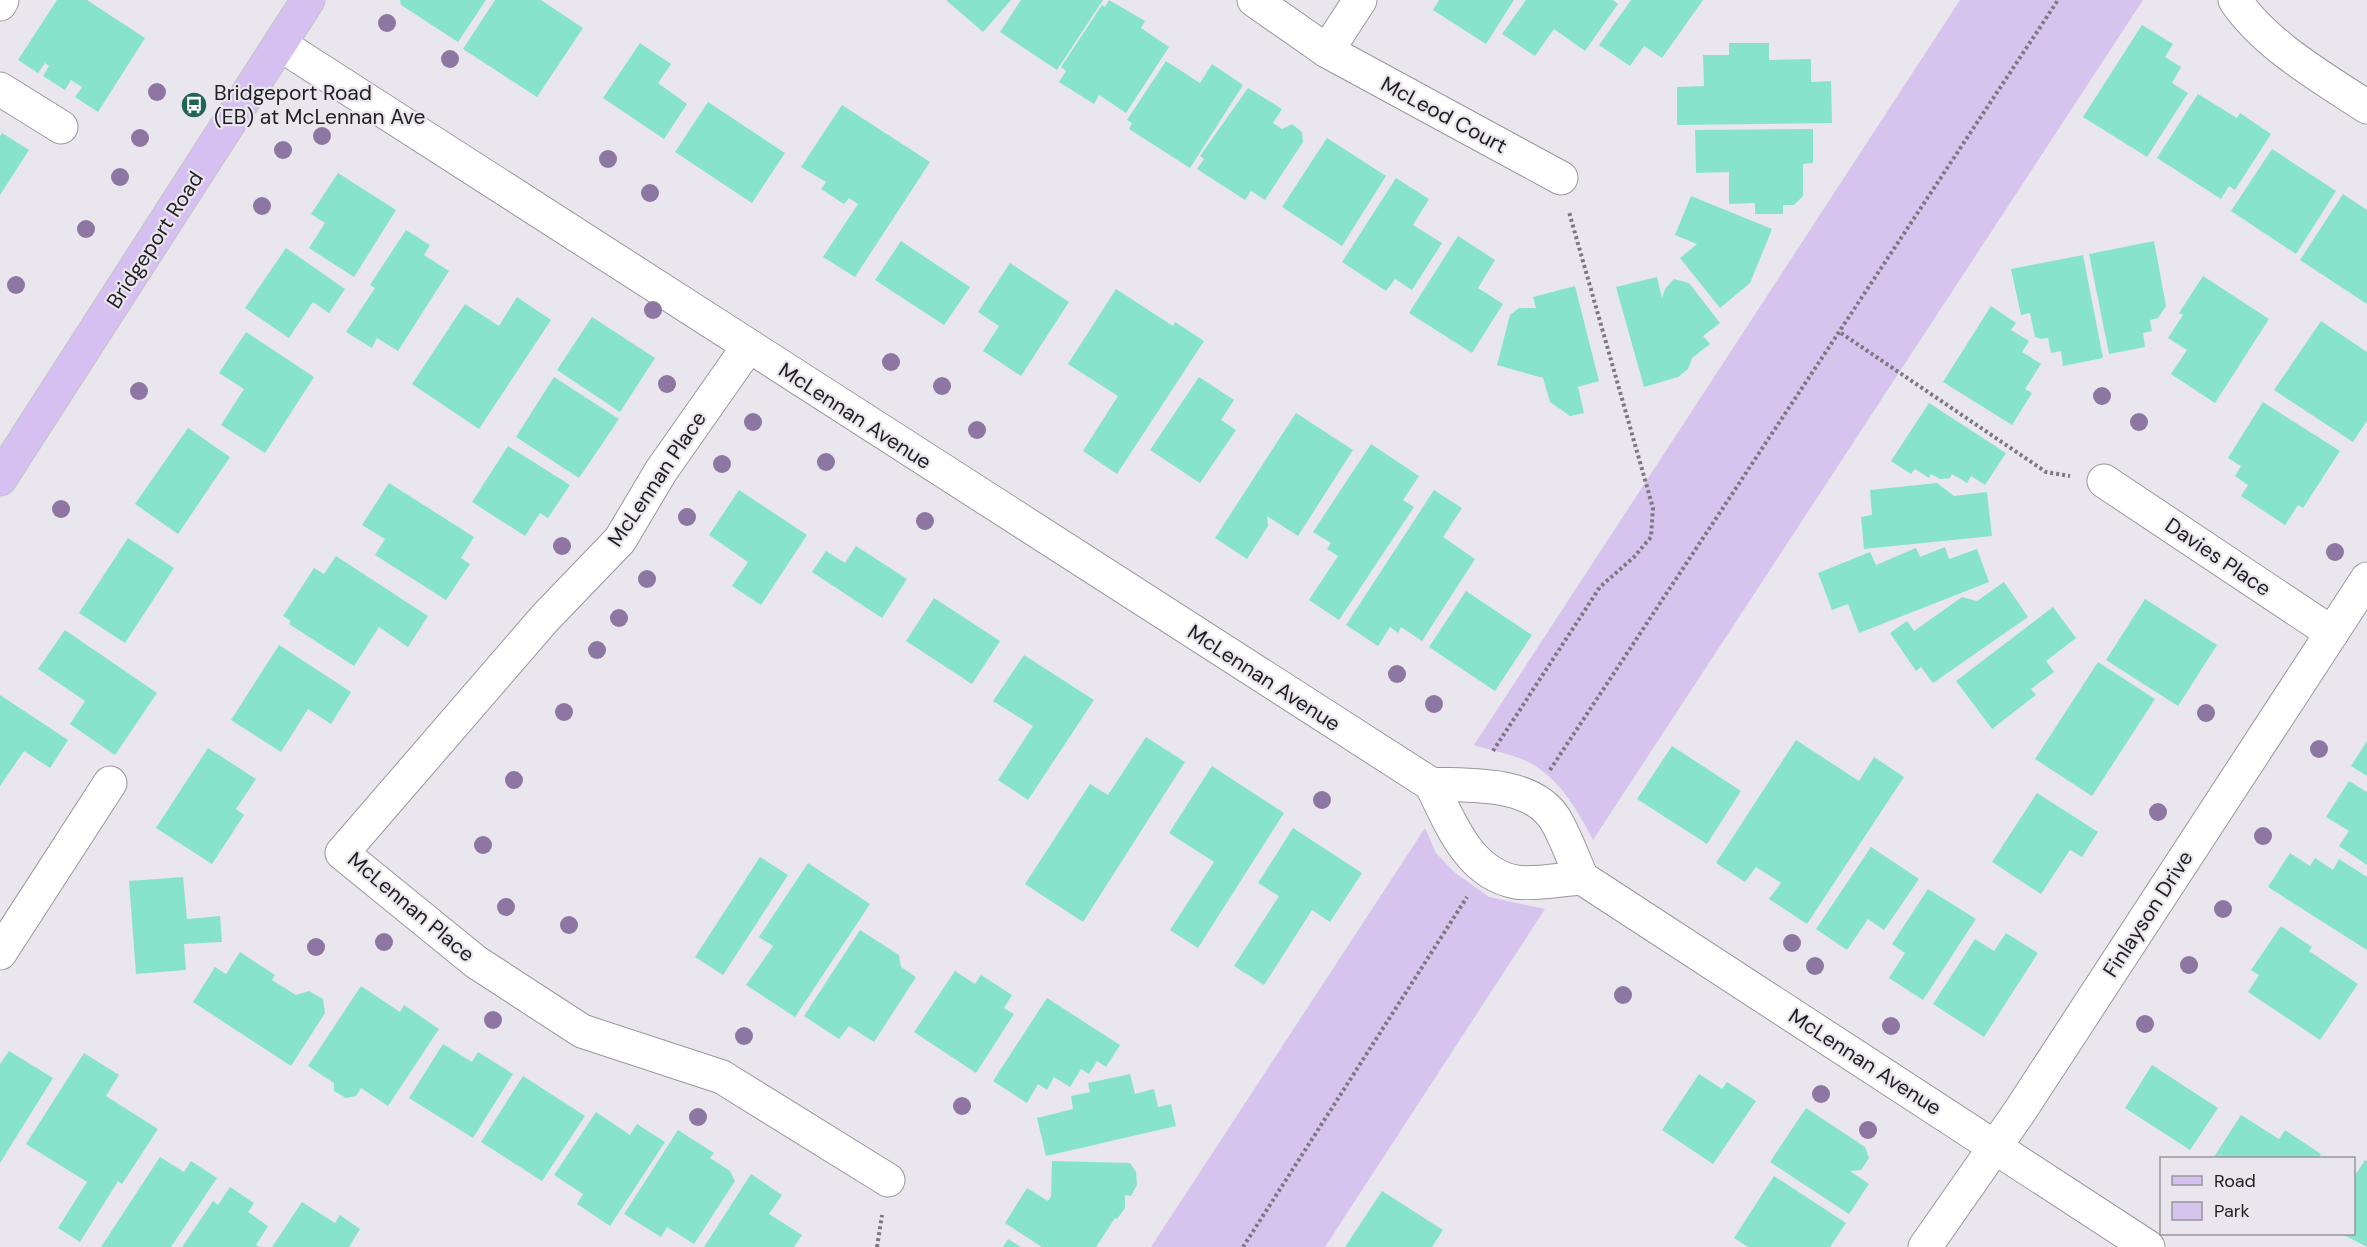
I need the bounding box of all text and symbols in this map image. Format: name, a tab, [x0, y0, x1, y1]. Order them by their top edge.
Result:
street label: McLeod Court	[1376, 70, 1512, 160]
place label: Bridgeport Road (EB) at McLennan Ave	[214, 79, 426, 131]
bus stop icon: Bridgeport Road (EB) at McLennan Ave	[179, 90, 209, 120]
street label: Bridgeport Road	[100, 166, 210, 314]
street label: McLennan Avenue	[773, 356, 937, 476]
street label: McLennan Place	[601, 406, 713, 552]
street label: Davies Place	[2160, 511, 2276, 603]
street label: McLennan Avenue	[1182, 618, 1346, 738]
street label: Finlayson Drive	[2097, 845, 2199, 983]
street label: McLennan Place	[342, 846, 480, 968]
street label: McLennan Avenue	[1783, 1002, 1947, 1122]
legend	[2160, 1157, 2355, 1235]
text: Road	[2214, 1169, 2256, 1193]
text: Park	[2214, 1199, 2250, 1223]

